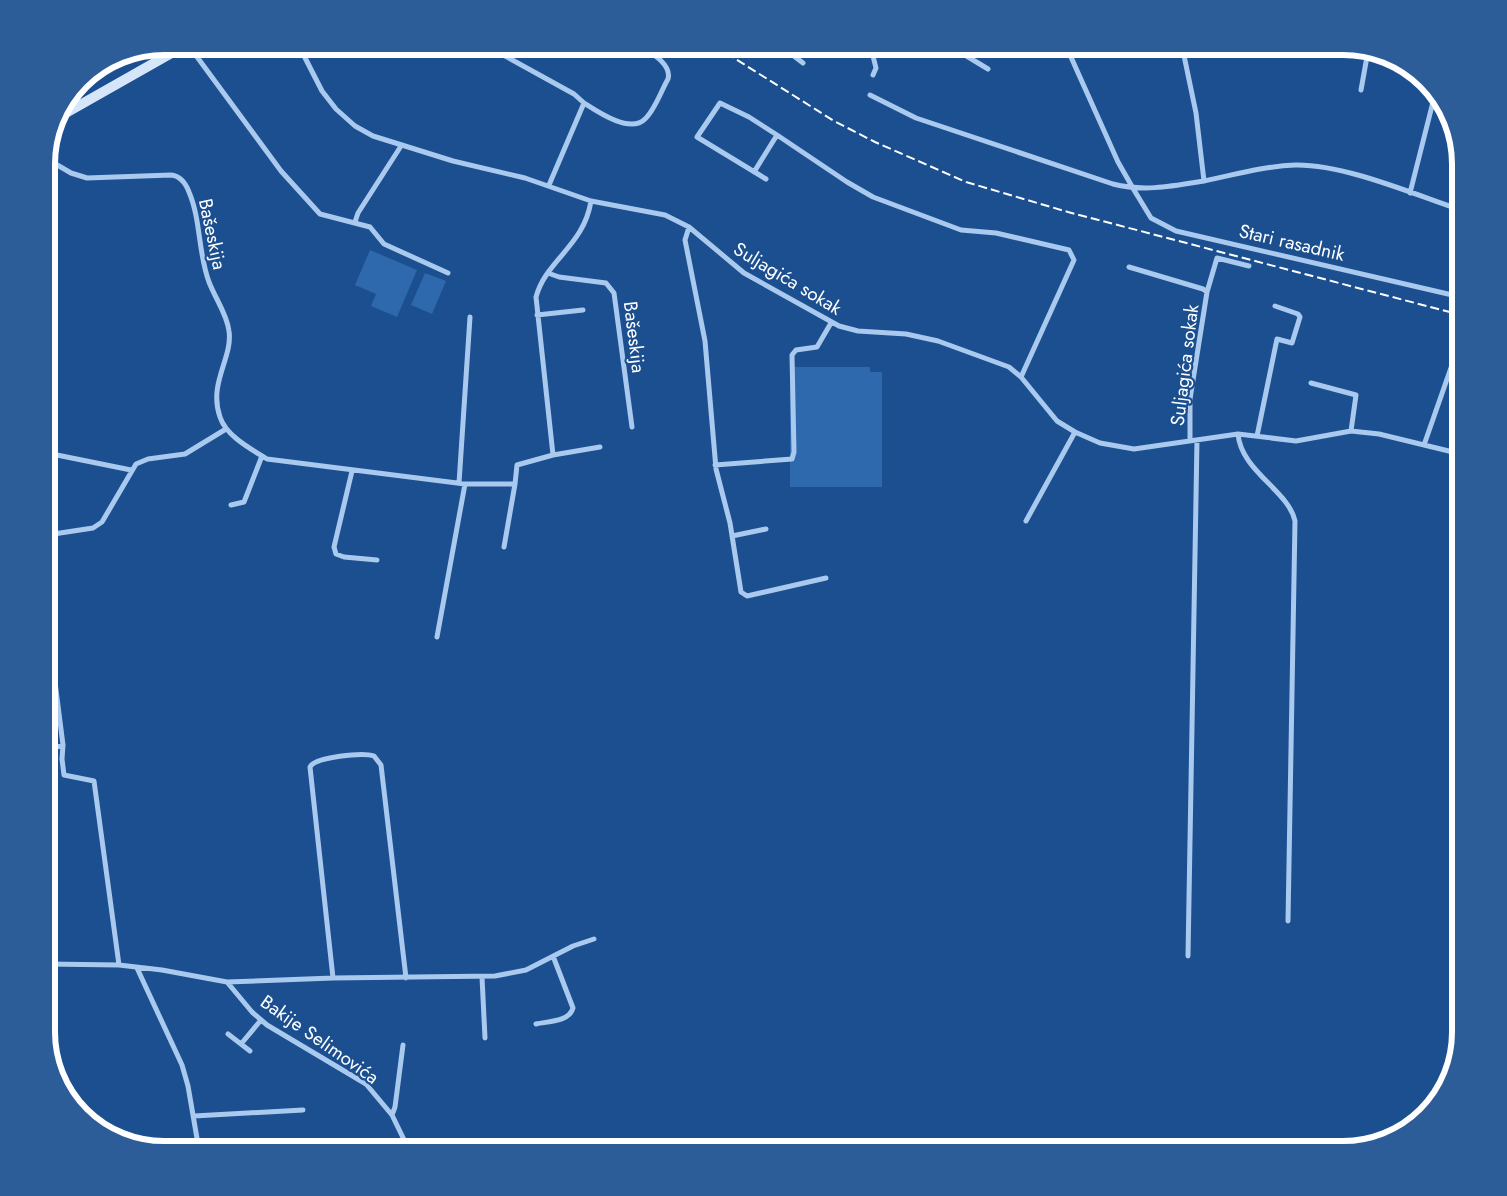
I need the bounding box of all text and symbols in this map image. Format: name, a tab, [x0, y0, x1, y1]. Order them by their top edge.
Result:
street label: Bašeskija	[192, 196, 233, 272]
street label: Stari rasadnik	[1236, 217, 1348, 268]
street label: Suljagića sokak	[728, 235, 848, 322]
street label: Bašeskija	[617, 300, 652, 374]
street label: Suljagića sokak	[1164, 302, 1205, 427]
street label: Bakije Selimovića	[255, 988, 384, 1090]

